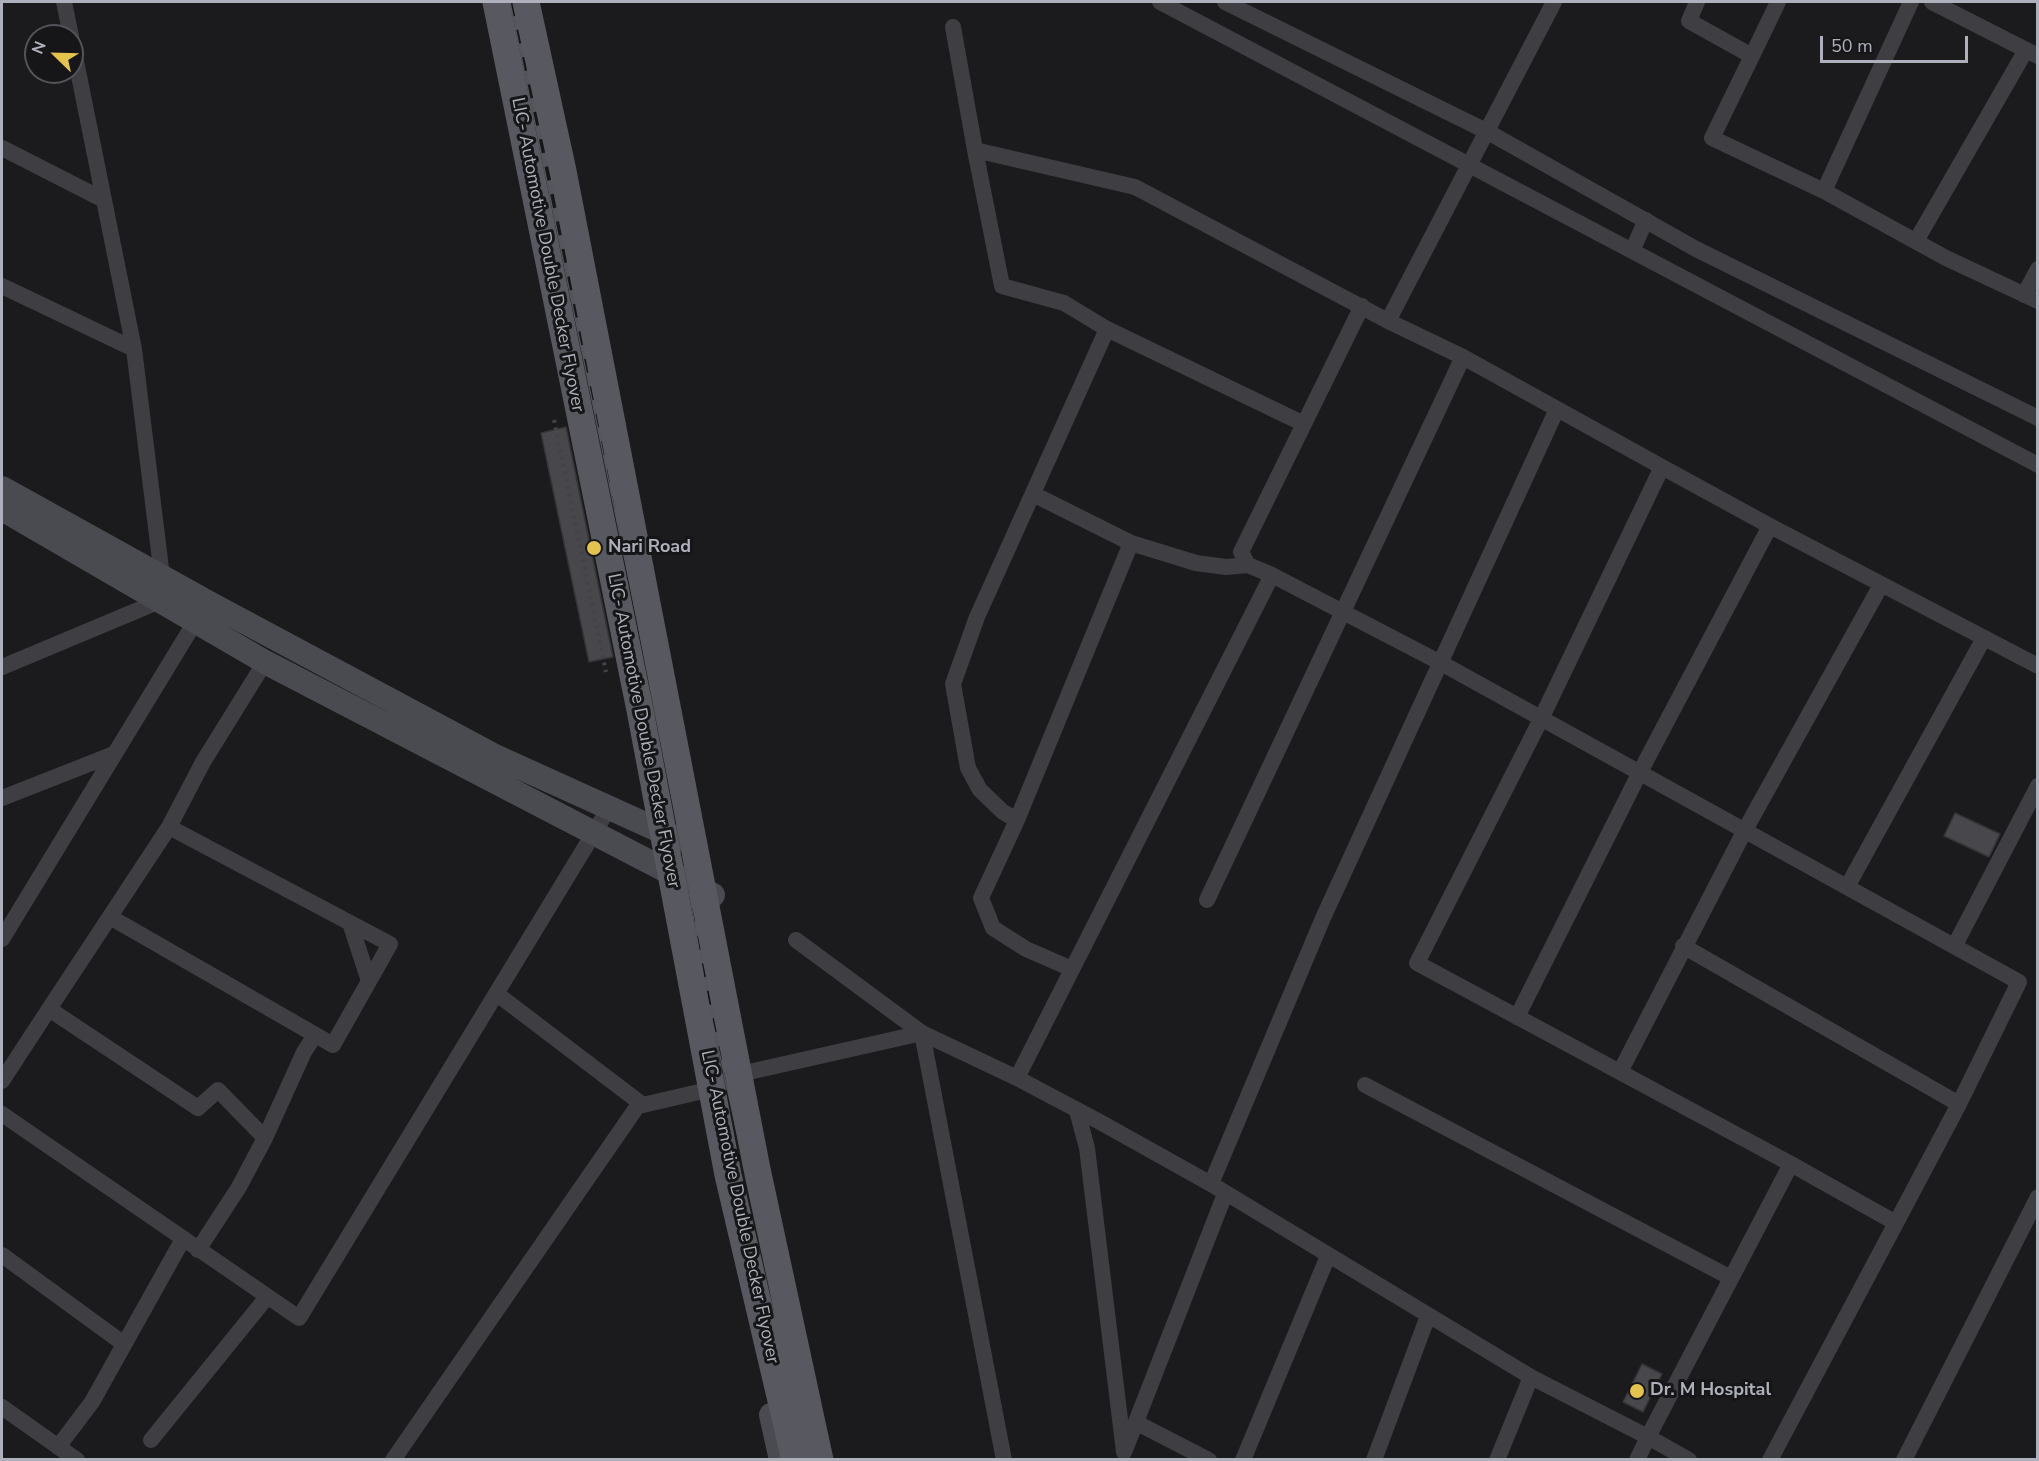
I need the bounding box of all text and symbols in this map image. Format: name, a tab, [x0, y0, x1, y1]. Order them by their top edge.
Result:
north arrow	[24, 24, 84, 84]
scale bar	[1823, 24, 1972, 62]
text: 50 m	[1831, 34, 1873, 58]
text: N	[27, 38, 52, 58]
street label: LIC- Automotive Double Decker Flyover	[506, 96, 588, 414]
place label: Nari Road	[608, 537, 691, 559]
marker: Nari Road	[585, 539, 603, 557]
street label: LIC- Automotive Double Decker Flyover	[602, 572, 684, 890]
street label: LIC- Automotive Double Decker Flyover	[695, 1048, 783, 1366]
place label: Dr. M Hospital	[1650, 1380, 1771, 1402]
marker: Dr. M Hospital	[1628, 1382, 1646, 1400]

